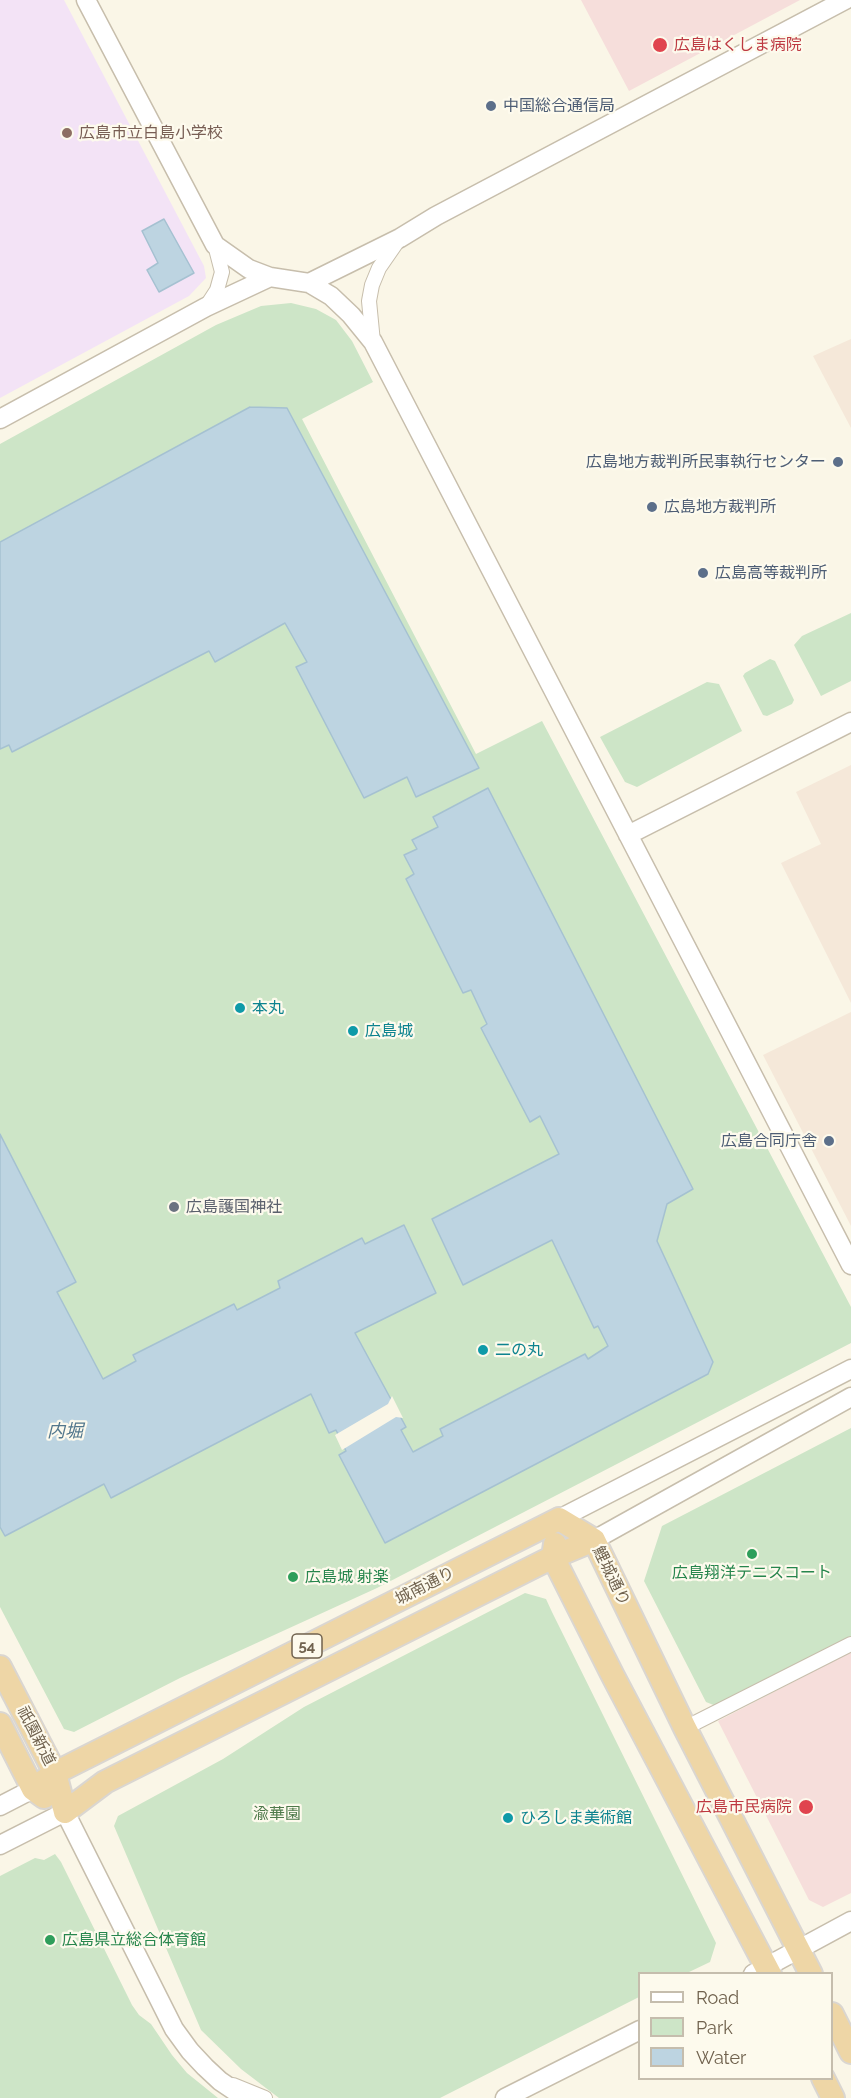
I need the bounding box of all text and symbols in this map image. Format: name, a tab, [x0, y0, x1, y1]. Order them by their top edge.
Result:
place label: 広島はくしま病院	[674, 35, 802, 55]
marker: 広島はくしま病院	[651, 36, 669, 54]
place label: 中国総合通信局	[503, 96, 615, 116]
marker: 中国総合通信局	[484, 99, 498, 113]
place label: 広島市立白島小学校	[79, 123, 223, 143]
marker: 広島市立白島小学校	[60, 126, 74, 140]
place label: 広島地方裁判所民事執行センター	[586, 452, 826, 472]
marker: 広島地方裁判所民事執行センター	[831, 455, 845, 469]
place label: 広島地方裁判所	[664, 497, 776, 517]
marker: 広島地方裁判所	[645, 500, 659, 514]
place label: 広島高等裁判所	[715, 563, 827, 583]
marker: 広島高等裁判所	[696, 566, 710, 580]
place label: 本丸	[252, 998, 284, 1018]
marker: 本丸	[233, 1001, 247, 1015]
place label: 広島城	[365, 1021, 413, 1041]
marker: 広島城	[346, 1024, 360, 1038]
place label: 広島合同庁舎	[721, 1131, 817, 1151]
marker: 広島合同庁舎	[822, 1134, 836, 1148]
place label: 広島護国神社	[186, 1197, 282, 1217]
marker: 広島護国神社	[167, 1200, 181, 1214]
place label: 二の丸	[495, 1340, 543, 1360]
marker: 二の丸	[476, 1343, 490, 1357]
water label: 内堀	[47, 1421, 83, 1443]
street label: 鯉城通り	[588, 1543, 634, 1609]
marker: 広島翔洋テニスコート	[745, 1547, 759, 1561]
street label: 城南通り	[392, 1563, 458, 1609]
place label: 広島翔洋テニスコート	[672, 1563, 832, 1583]
place label: 広島城 射楽	[305, 1567, 389, 1587]
marker: 広島城 射楽	[286, 1570, 300, 1584]
road number: 54	[292, 1634, 322, 1658]
street label: 祇園新道	[13, 1703, 59, 1769]
place label: 広島市民病院	[696, 1797, 792, 1817]
marker: 広島市民病院	[797, 1798, 815, 1816]
park label: 渝華園	[253, 1804, 301, 1824]
place label: ひろしま美術館	[520, 1808, 632, 1828]
marker: ひろしま美術館	[501, 1811, 515, 1825]
place label: 広島県立総合体育館	[62, 1930, 206, 1950]
marker: 広島県立総合体育館	[43, 1933, 57, 1947]
legend	[638, 1972, 833, 2080]
text: Road	[696, 1987, 739, 2008]
text: Park	[696, 2017, 733, 2038]
text: Water	[696, 2047, 746, 2068]

